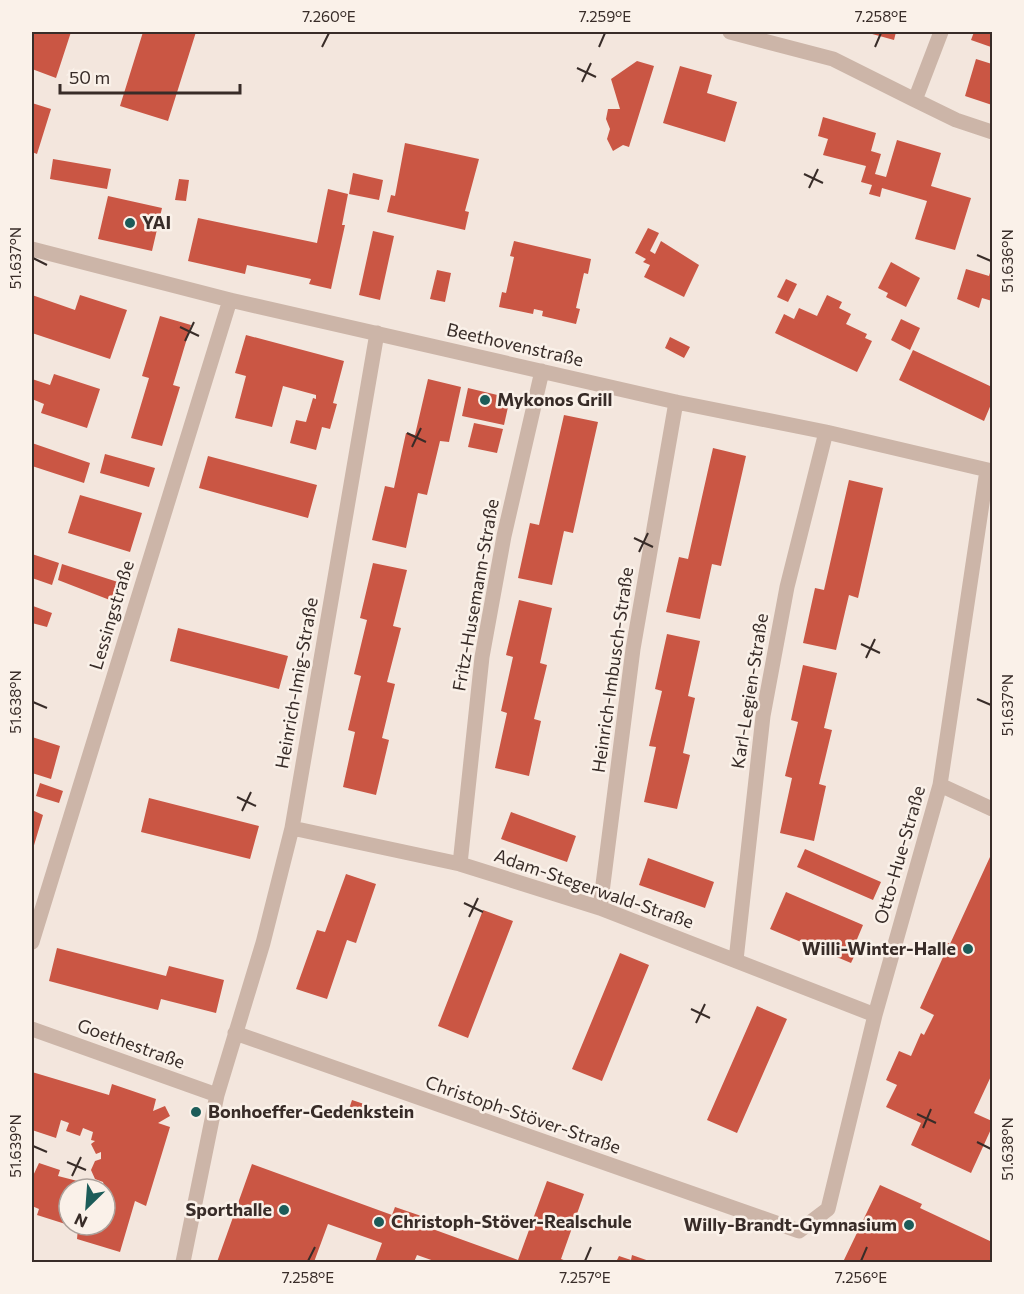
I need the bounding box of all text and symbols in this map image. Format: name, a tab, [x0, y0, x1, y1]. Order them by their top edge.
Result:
text: 7.260°E	[302, 7, 356, 25]
text: 7.259°E	[579, 7, 631, 25]
text: 7.258°E	[855, 7, 907, 25]
scale bar	[60, 57, 240, 95]
text: 50 m	[69, 66, 110, 88]
place label: YAI	[142, 211, 171, 233]
marker: YAI	[123, 216, 137, 230]
text: 51.637°N	[6, 227, 24, 289]
text: 51.636°N	[998, 229, 1016, 293]
street label: Beethovenstraße	[445, 318, 586, 370]
place label: Mykonos Grill	[497, 388, 612, 410]
marker: Mykonos Grill	[478, 393, 492, 407]
street label: Fritz-Husemann-Straße	[447, 497, 503, 693]
street label: Lessingstraße	[84, 557, 138, 672]
street label: Heinrich-Imbusch-Straße	[587, 566, 637, 774]
street label: Heinrich-Imig-Straße	[270, 595, 322, 770]
street label: Karl-Legien-Straße	[726, 612, 772, 770]
text: 51.638°N	[6, 670, 24, 734]
text: 51.637°N	[998, 674, 1016, 736]
street label: Otto-Hue-Straße	[869, 783, 929, 926]
street label: Adam-Stegerwald-Straße	[492, 844, 697, 933]
place label: Willi-Winter-Halle	[802, 937, 956, 959]
marker: Willi-Winter-Halle	[961, 942, 975, 956]
street label: Goethestraße	[75, 1013, 188, 1073]
street label: Christoph-Stöver-Straße	[423, 1070, 624, 1158]
place label: Bonhoeffer-Gedenkstein	[208, 1100, 414, 1122]
marker: Bonhoeffer-Gedenkstein	[189, 1105, 203, 1119]
text: 51.639°N	[6, 1114, 24, 1178]
text: 51.638°N	[998, 1117, 1016, 1181]
north arrow	[57, 1177, 117, 1237]
place label: Sporthalle	[186, 1198, 272, 1220]
marker: Sporthalle	[277, 1203, 291, 1217]
text: N	[71, 1210, 90, 1232]
place label: Christoph-Stöver-Realschule	[391, 1210, 632, 1232]
place label: Willy-Brandt-Gymnasium	[683, 1213, 897, 1235]
marker: Christoph-Stöver-Realschule	[372, 1215, 386, 1229]
marker: Willy-Brandt-Gymnasium	[902, 1218, 916, 1232]
text: 7.258°E	[282, 1268, 334, 1286]
text: 7.257°E	[559, 1268, 611, 1286]
text: 7.256°E	[835, 1268, 887, 1286]

